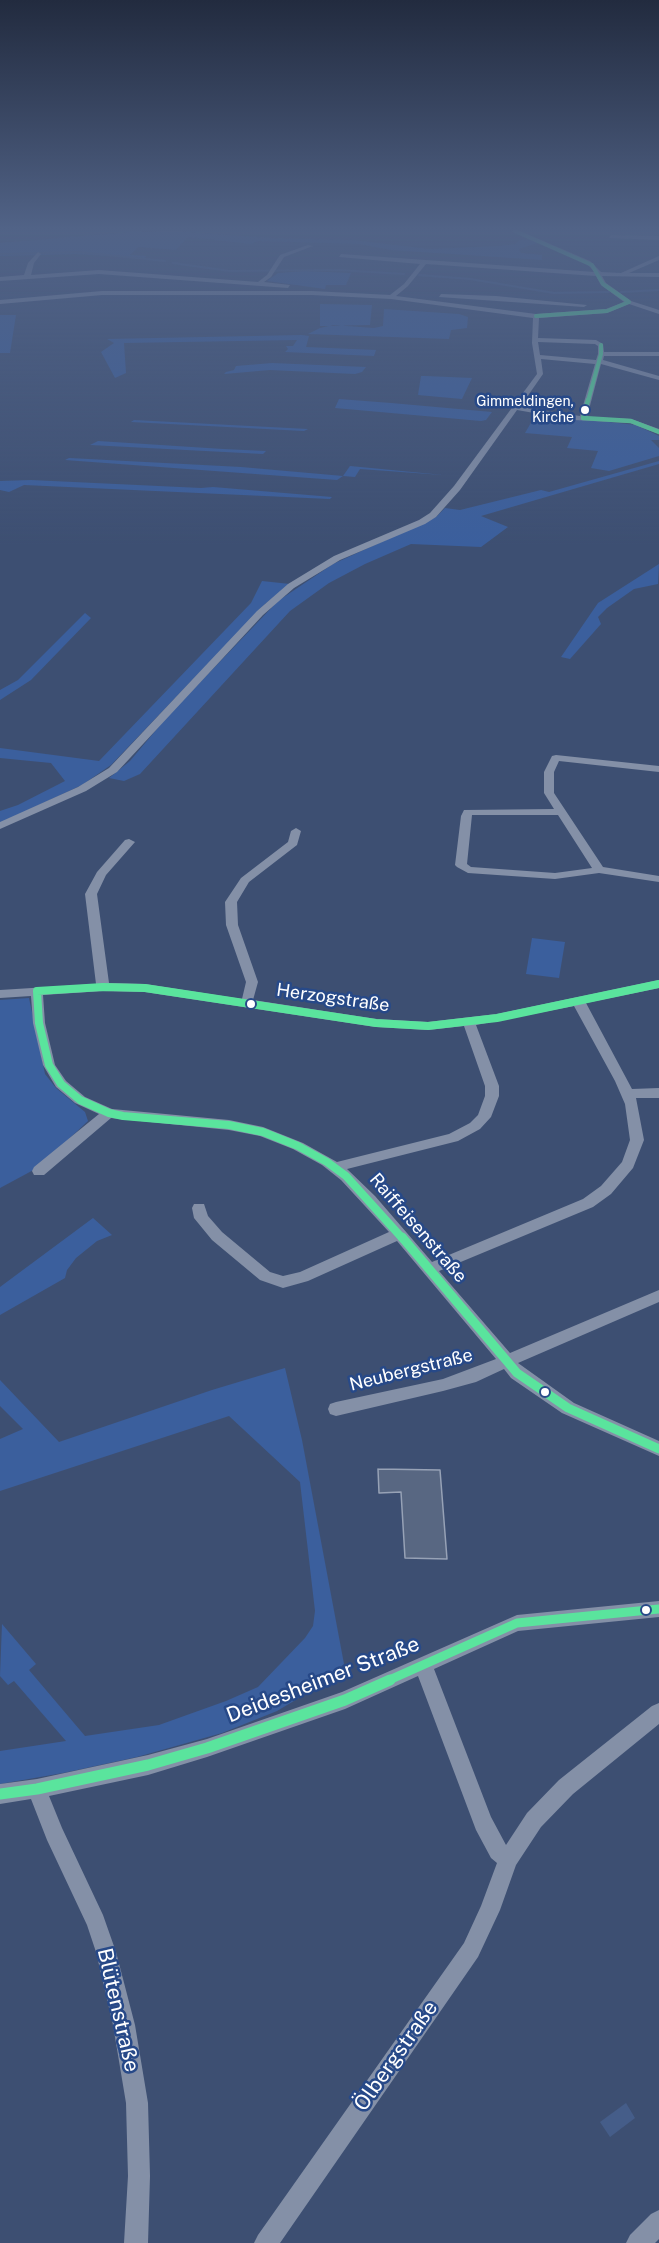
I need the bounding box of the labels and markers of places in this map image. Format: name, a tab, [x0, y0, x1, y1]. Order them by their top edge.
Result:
place label: Gimmeldingen, Kirche	[476, 394, 574, 426]
marker: Gimmeldingen, Kirche	[579, 404, 591, 416]
unlabelled marker	[245, 998, 257, 1010]
unlabelled marker	[539, 1386, 551, 1398]
unlabelled marker	[640, 1604, 652, 1616]

